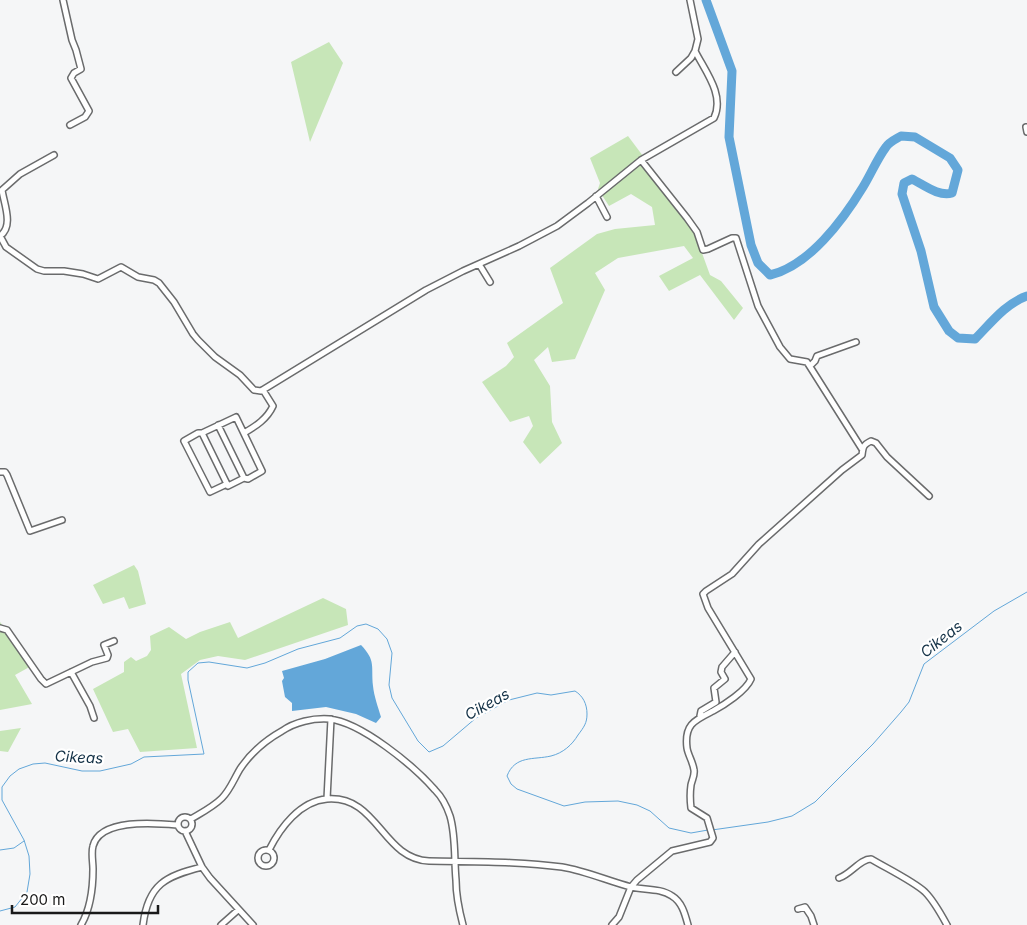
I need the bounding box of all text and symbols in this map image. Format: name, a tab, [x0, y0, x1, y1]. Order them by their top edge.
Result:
water label: Cikeas	[916, 617, 966, 661]
water label: Cikeas	[461, 684, 513, 724]
water label: Cikeas	[54, 746, 104, 768]
scale bar	[12, 882, 159, 914]
text: 200 m	[20, 890, 65, 909]

